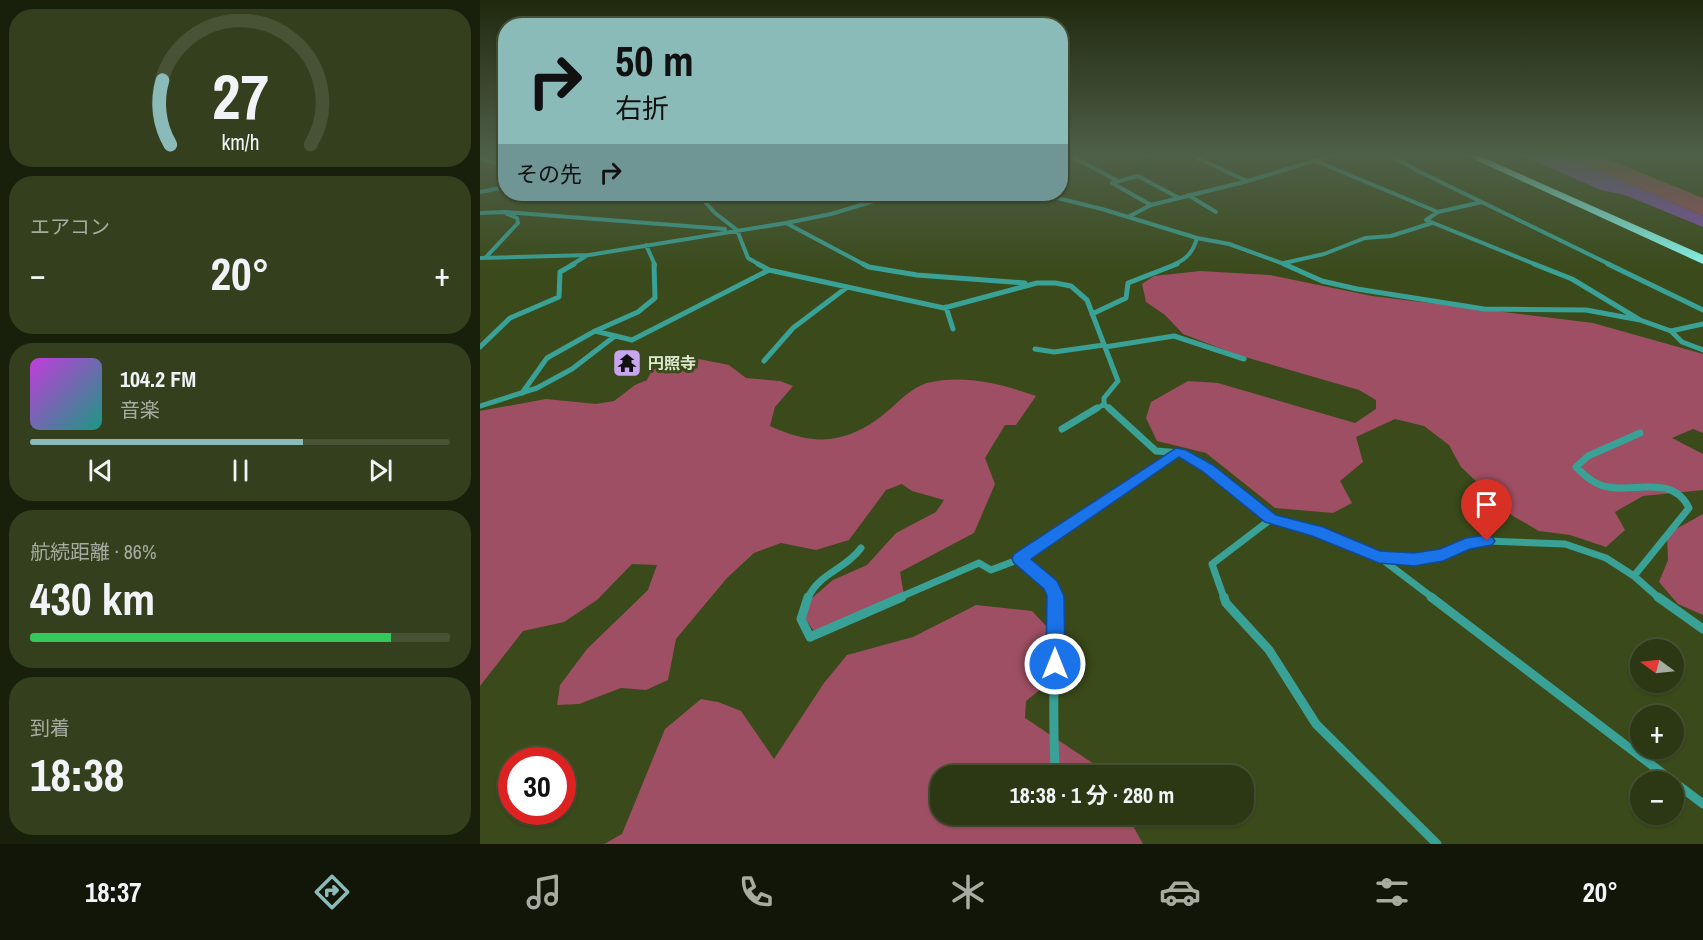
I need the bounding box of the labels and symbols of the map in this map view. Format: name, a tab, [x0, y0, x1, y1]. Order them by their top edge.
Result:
temple icon: 円照寺	[611, 347, 643, 379]
place label: 円照寺	[648, 352, 696, 374]
pin	[1461, 479, 1512, 541]
position arrow	[1023, 632, 1087, 696]
north arrow	[1630, 639, 1684, 693]
speed limit sign: 30	[498, 747, 576, 825]

